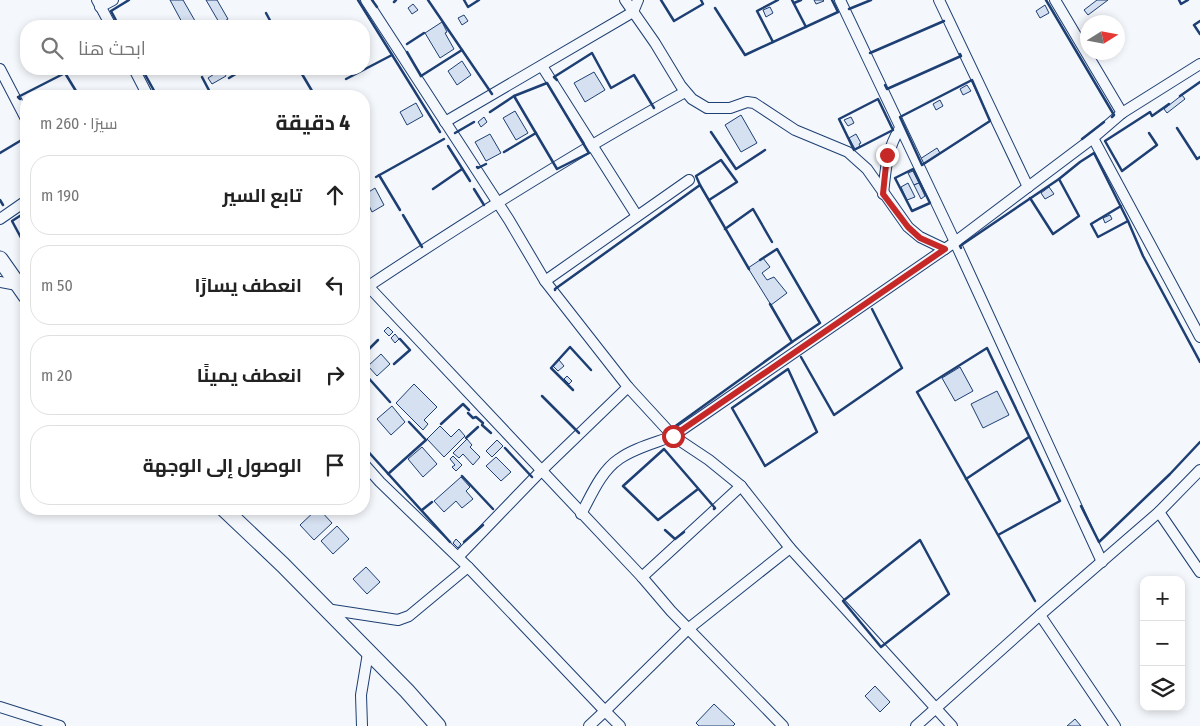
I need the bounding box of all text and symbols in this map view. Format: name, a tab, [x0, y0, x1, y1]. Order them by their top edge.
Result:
north arrow	[1080, 15, 1125, 60]
search box	[20, 20, 370, 75]
icon: search	[38, 34, 66, 62]
text: ابحث هنا	[78, 37, 146, 60]
text: 4 دقيقة	[275, 110, 350, 136]
text: سيرًا · 260 m	[40, 114, 117, 133]
route end	[876, 144, 899, 167]
icon: ahead	[321, 181, 349, 209]
text: تابع السير	[223, 184, 302, 207]
text: 190 m	[41, 186, 79, 205]
icon: left	[321, 271, 349, 299]
text: انعطف يسارًا	[194, 274, 302, 297]
text: 50 m	[41, 276, 73, 295]
icon: right	[321, 361, 349, 389]
text: انعطف يمينًا	[197, 364, 302, 387]
text: 20 m	[41, 366, 72, 385]
route start	[662, 425, 685, 448]
icon: arrive	[321, 451, 349, 479]
text: الوصول إلى الوجهة	[143, 454, 302, 477]
map controls	[1140, 576, 1185, 711]
button: +	[1140, 576, 1185, 621]
button: −	[1140, 621, 1185, 666]
button: layers	[1140, 666, 1185, 711]

